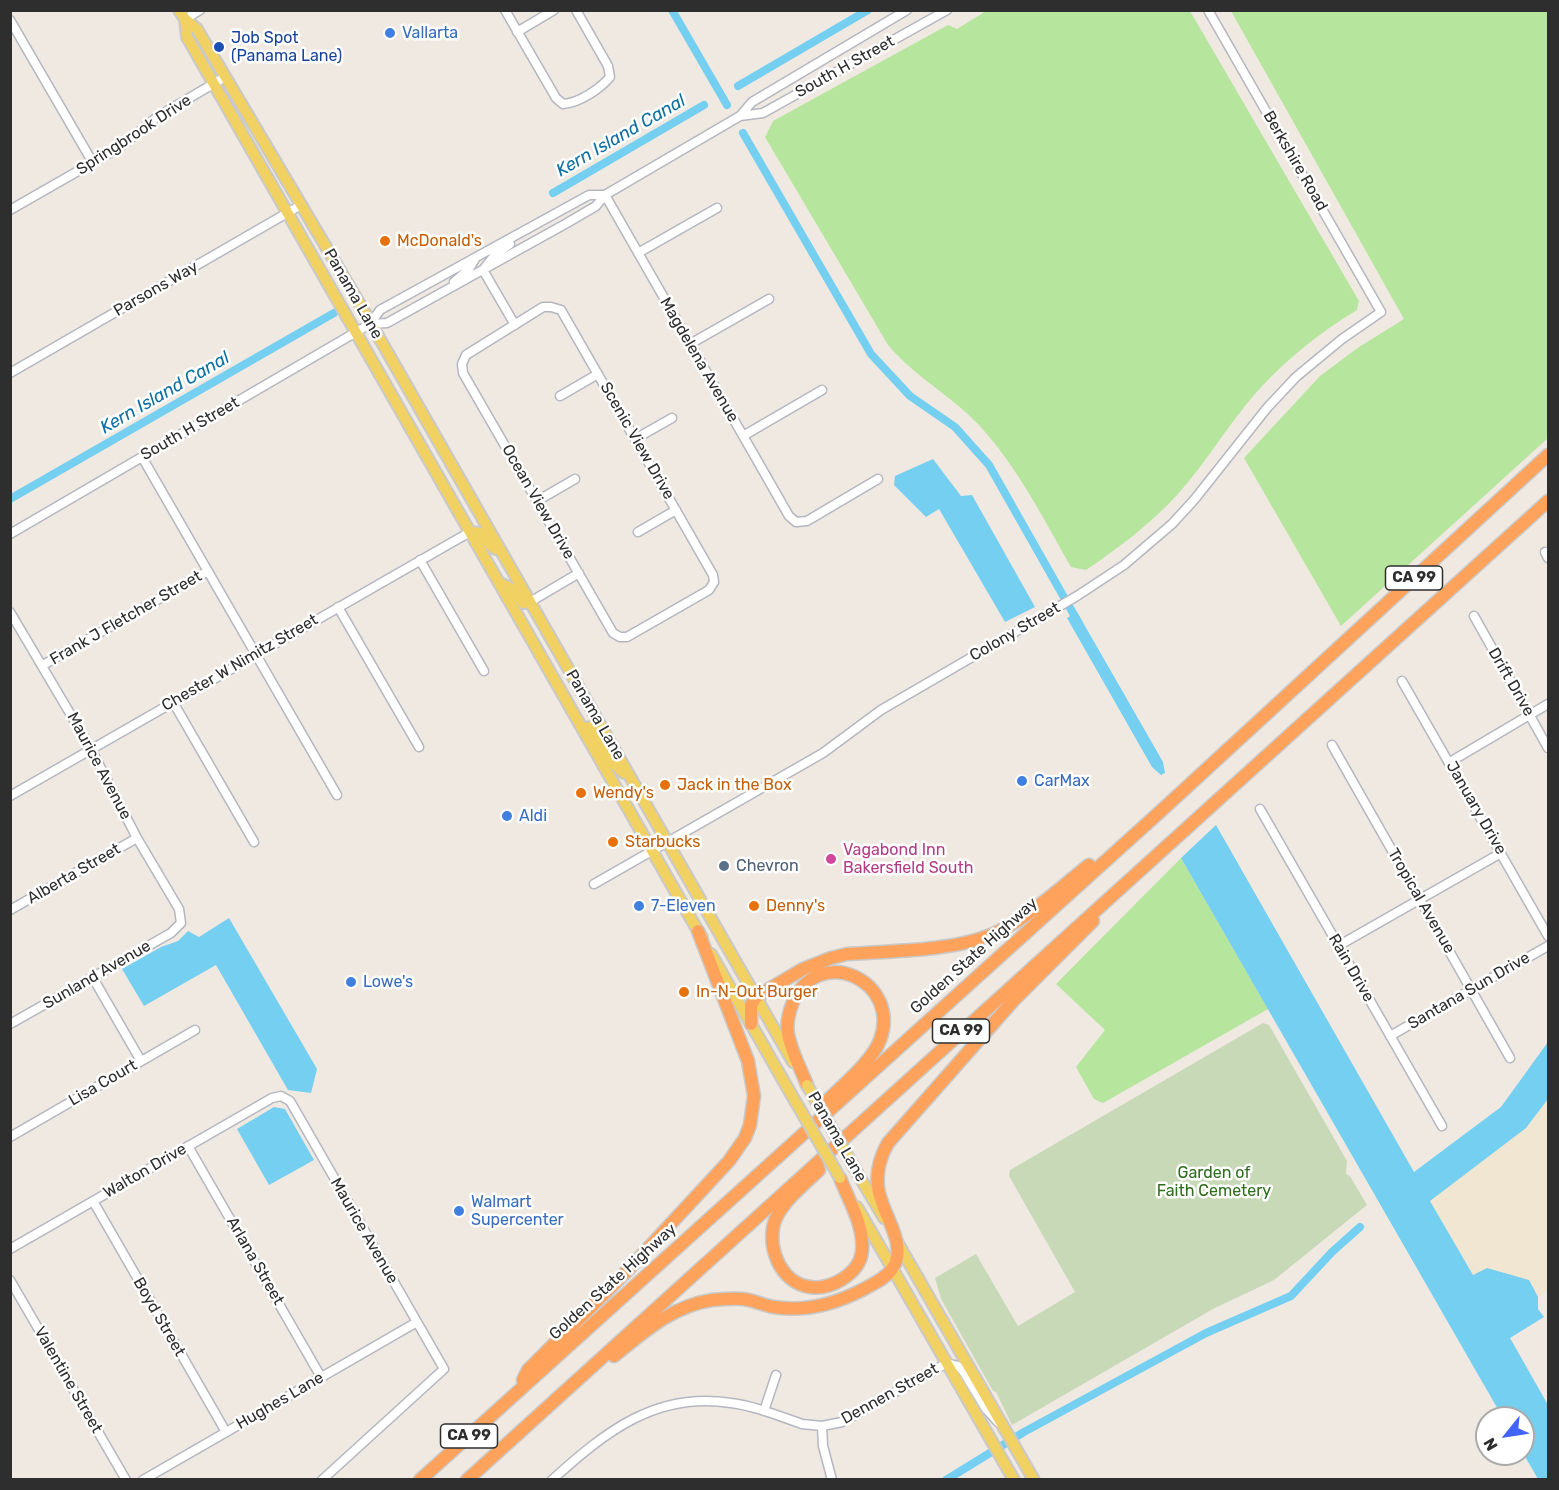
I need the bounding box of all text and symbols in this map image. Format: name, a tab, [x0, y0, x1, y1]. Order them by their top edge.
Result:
place label: Vallarta	[402, 23, 458, 43]
marker: Vallarta	[383, 26, 397, 40]
place label: Job Spot (Panama Lane)	[231, 28, 342, 66]
street label: South H Street	[792, 32, 898, 102]
marker: Job Spot (Panama Lane)	[212, 40, 226, 54]
water label: Kern Island Canal	[552, 90, 690, 182]
street label: Springbrook Drive	[73, 91, 195, 179]
street label: Berkshire Road	[1259, 108, 1331, 214]
place label: McDonald's	[397, 231, 482, 251]
marker: McDonald's	[378, 234, 392, 248]
street label: Panama Lane	[319, 245, 387, 343]
street label: Parsons Way	[110, 257, 202, 321]
street label: Magdelena Avenue	[655, 294, 743, 426]
water label: Kern Island Canal	[96, 347, 234, 439]
street label: Scenic View Drive	[596, 379, 678, 503]
street label: South H Street	[137, 393, 243, 465]
street label: Ocean View Drive	[497, 441, 579, 563]
road number: CA 99	[1386, 566, 1442, 590]
street label: Frank J Fletcher Street	[47, 567, 205, 669]
street label: Colony Street	[966, 598, 1064, 666]
street label: Chester W Nimitz Street	[159, 610, 321, 716]
street label: Drift Drive	[1484, 644, 1538, 720]
street label: Panama Lane	[561, 666, 629, 764]
street label: Maurice Avenue	[63, 709, 135, 823]
street label: January Drive	[1442, 758, 1510, 858]
place label: CarMax	[1034, 771, 1090, 791]
marker: CarMax	[1015, 774, 1029, 788]
place label: Jack in the Box	[677, 775, 792, 795]
marker: Jack in the Box	[658, 778, 672, 792]
place label: Wendy's	[593, 783, 654, 803]
marker: Wendy's	[574, 786, 588, 800]
place label: Aldi	[519, 806, 547, 826]
marker: Aldi	[500, 809, 514, 823]
place label: Starbucks	[625, 832, 700, 852]
marker: Starbucks	[606, 835, 620, 849]
street label: Alberta Street	[24, 840, 124, 908]
place label: Vagabond Inn Bakersfield South	[843, 840, 973, 878]
street label: Tropical Avenue	[1383, 845, 1459, 957]
marker: Vagabond Inn Bakersfield South	[824, 852, 838, 866]
place label: Chevron	[736, 856, 799, 876]
marker: Chevron	[717, 859, 731, 873]
street label: Golden State Highway	[906, 894, 1042, 1018]
place label: 7-Eleven	[651, 896, 716, 916]
place label: Denny's	[766, 896, 825, 916]
marker: 7-Eleven	[632, 899, 646, 913]
marker: Denny's	[747, 899, 761, 913]
street label: Rain Drive	[1324, 931, 1378, 1005]
street label: Sunland Avenue	[40, 936, 154, 1014]
street label: Santana Sun Drive	[1405, 948, 1533, 1034]
place label: Lowe's	[363, 972, 413, 992]
marker: Lowe's	[344, 975, 358, 989]
place label: In-N-Out Burger	[696, 982, 818, 1002]
marker: In-N-Out Burger	[677, 985, 691, 999]
road number: CA 99	[932, 1019, 990, 1043]
street label: Lisa Court	[65, 1056, 141, 1110]
street label: Panama Lane	[803, 1088, 871, 1186]
street label: Walton Drive	[100, 1140, 190, 1202]
park label: Garden of Faith Cemetery	[1157, 1163, 1271, 1201]
street label: Maurice Avenue	[326, 1175, 402, 1287]
place label: Walmart Supercenter	[471, 1192, 564, 1230]
marker: Walmart Supercenter	[452, 1204, 466, 1218]
street label: Arlana Street	[222, 1214, 288, 1308]
street label: Golden State Highway	[545, 1220, 681, 1344]
street label: Boyd Street	[129, 1274, 189, 1360]
street label: Valentine Street	[30, 1323, 106, 1437]
street label: Dennen Street	[838, 1359, 942, 1429]
street label: Hughes Lane	[233, 1368, 327, 1434]
north arrow	[1475, 1406, 1535, 1466]
road number: CA 99	[440, 1424, 498, 1448]
text: N	[1480, 1435, 1502, 1454]

